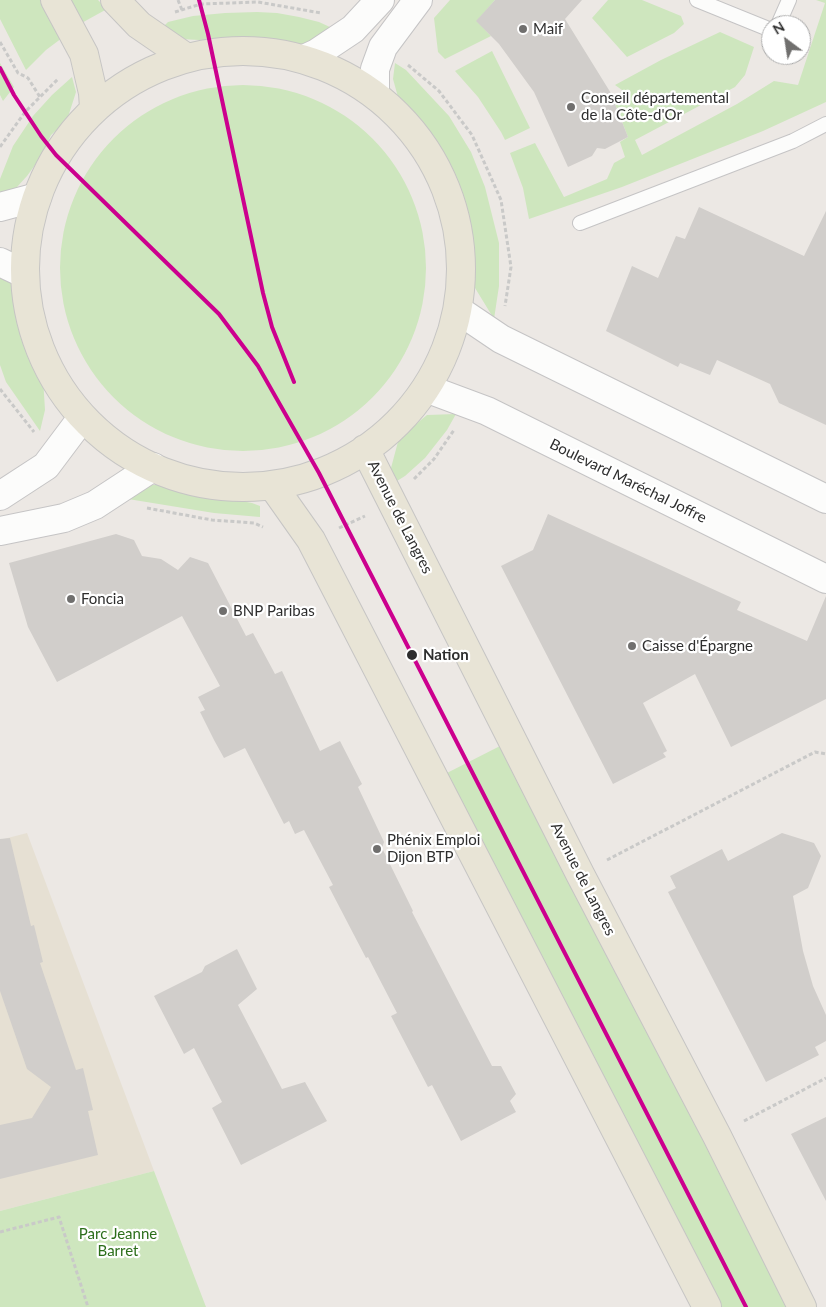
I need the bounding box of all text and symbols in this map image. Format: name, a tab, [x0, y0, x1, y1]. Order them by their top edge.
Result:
north arrow	[761, 15, 811, 65]
text: N	[770, 18, 788, 38]
place label: Maif	[533, 20, 563, 38]
marker: Maif	[517, 23, 529, 35]
place label: Conseil départemental de la Côte-d'Or	[581, 89, 729, 124]
marker: Conseil départemental de la Côte-d'Or	[565, 101, 577, 113]
street label: Boulevard Maréchal Joffre	[547, 435, 709, 527]
street label: Avenue de Langres	[364, 457, 436, 577]
place label: Foncia	[81, 590, 124, 608]
marker: Foncia	[65, 593, 77, 605]
place label: BNP Paribas	[233, 602, 315, 620]
marker: BNP Paribas	[217, 605, 229, 617]
place label: Caisse d'Épargne	[642, 637, 753, 655]
marker: Caisse d'Épargne	[626, 640, 638, 652]
place label: Nation	[423, 646, 469, 664]
marker: Nation	[405, 648, 419, 662]
street label: Avenue de Langres	[547, 819, 619, 939]
place label: Phénix Emploi Dijon BTP	[387, 831, 480, 866]
marker: Phénix Emploi Dijon BTP	[371, 843, 383, 855]
park label: Parc Jeanne Barret	[79, 1225, 157, 1260]

